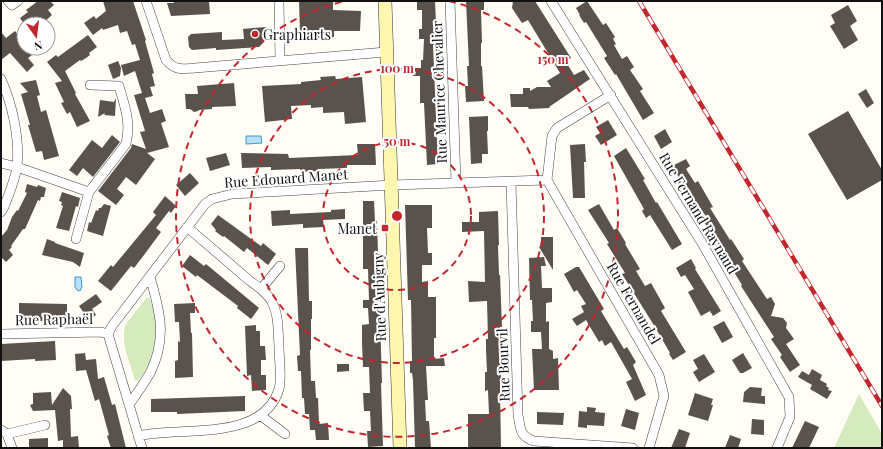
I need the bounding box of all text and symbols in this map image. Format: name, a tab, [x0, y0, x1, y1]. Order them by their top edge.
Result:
north arrow	[16, 16, 56, 56]
street label: Rue Maurice Chevalier	[427, 20, 451, 164]
place label: Graphiarts	[263, 25, 331, 44]
marker: Graphiarts	[250, 29, 260, 39]
text: N	[33, 38, 44, 54]
text: 150 m	[537, 51, 569, 67]
text: 100 m	[380, 60, 414, 76]
text: 50 m	[384, 133, 411, 149]
street label: Rue Fernand Raynaud	[655, 149, 743, 277]
street label: Rue Edouard Manet	[223, 164, 350, 192]
centre of rings	[390, 209, 404, 223]
place label: Manet	[338, 219, 378, 238]
marker: Manet	[380, 223, 390, 233]
street label: Rue d'Aubigny	[368, 252, 390, 342]
street label: Rue Fernandel	[603, 259, 665, 347]
street label: Rue Raphaël	[15, 309, 93, 329]
street label: Rue Bourvil	[492, 328, 514, 402]

